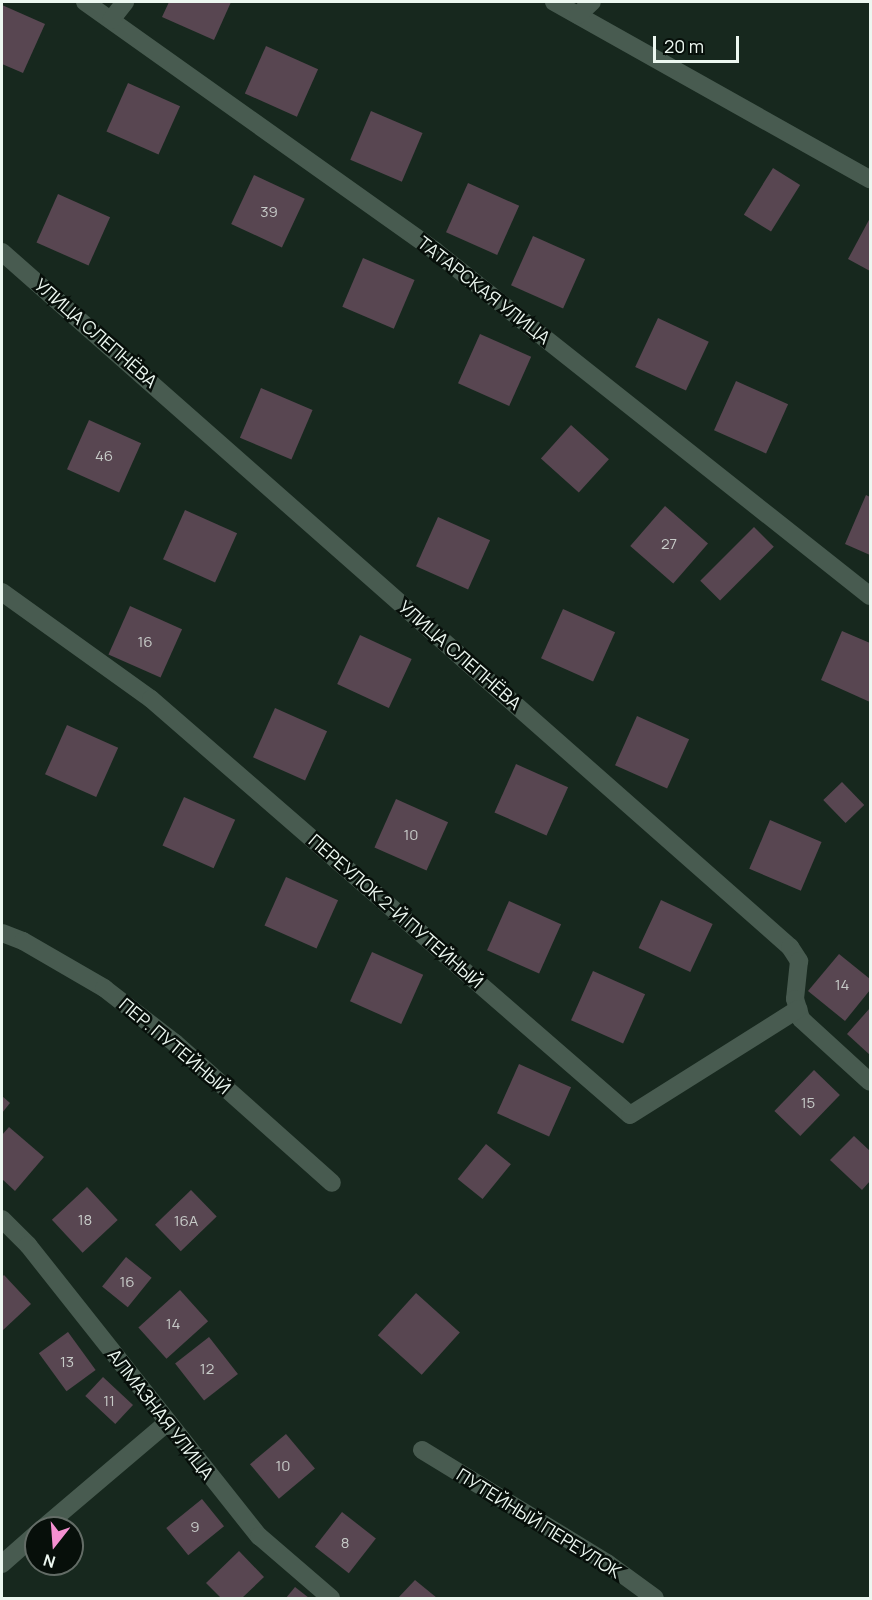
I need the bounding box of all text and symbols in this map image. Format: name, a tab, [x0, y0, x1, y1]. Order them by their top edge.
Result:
scale bar	[656, 24, 742, 62]
text: 20 m	[664, 34, 704, 58]
house number: 39	[260, 203, 278, 221]
street label: ТАТАРСКАЯ УЛИЦА	[413, 231, 555, 349]
street label: УЛИЦА СЛЕПНЁВА	[30, 274, 162, 392]
house number: 46	[95, 447, 113, 465]
house number: 27	[661, 535, 677, 553]
street label: УЛИЦА СЛЕПНЁВА	[394, 596, 526, 714]
house number: 16	[137, 633, 153, 651]
house number: 10	[404, 826, 418, 844]
street label: ПЕРЕУЛОК 2-Й ПУТЕЙНЫЙ	[304, 829, 488, 993]
house number: 14	[835, 976, 849, 994]
street label: ПЕР. ПУТЕЙНЫЙ	[115, 993, 235, 1099]
house number: 15	[801, 1094, 815, 1112]
house number: 18	[78, 1211, 92, 1229]
house number: 16А	[174, 1212, 198, 1230]
house number: 16	[119, 1273, 135, 1291]
house number: 14	[166, 1315, 180, 1333]
street label: АЛМАЗНАЯ УЛИЦА	[103, 1345, 219, 1483]
house number: 13	[60, 1353, 74, 1371]
house number: 12	[200, 1360, 214, 1378]
house number: 11	[103, 1392, 115, 1410]
house number: 10	[276, 1457, 290, 1475]
street label: ПУТЕЙНЫЙ ПЕРЕУЛОК	[453, 1463, 625, 1583]
north arrow	[24, 1516, 84, 1576]
house number: 9	[190, 1518, 200, 1536]
house number: 8	[341, 1534, 349, 1552]
text: N	[41, 1549, 58, 1574]

